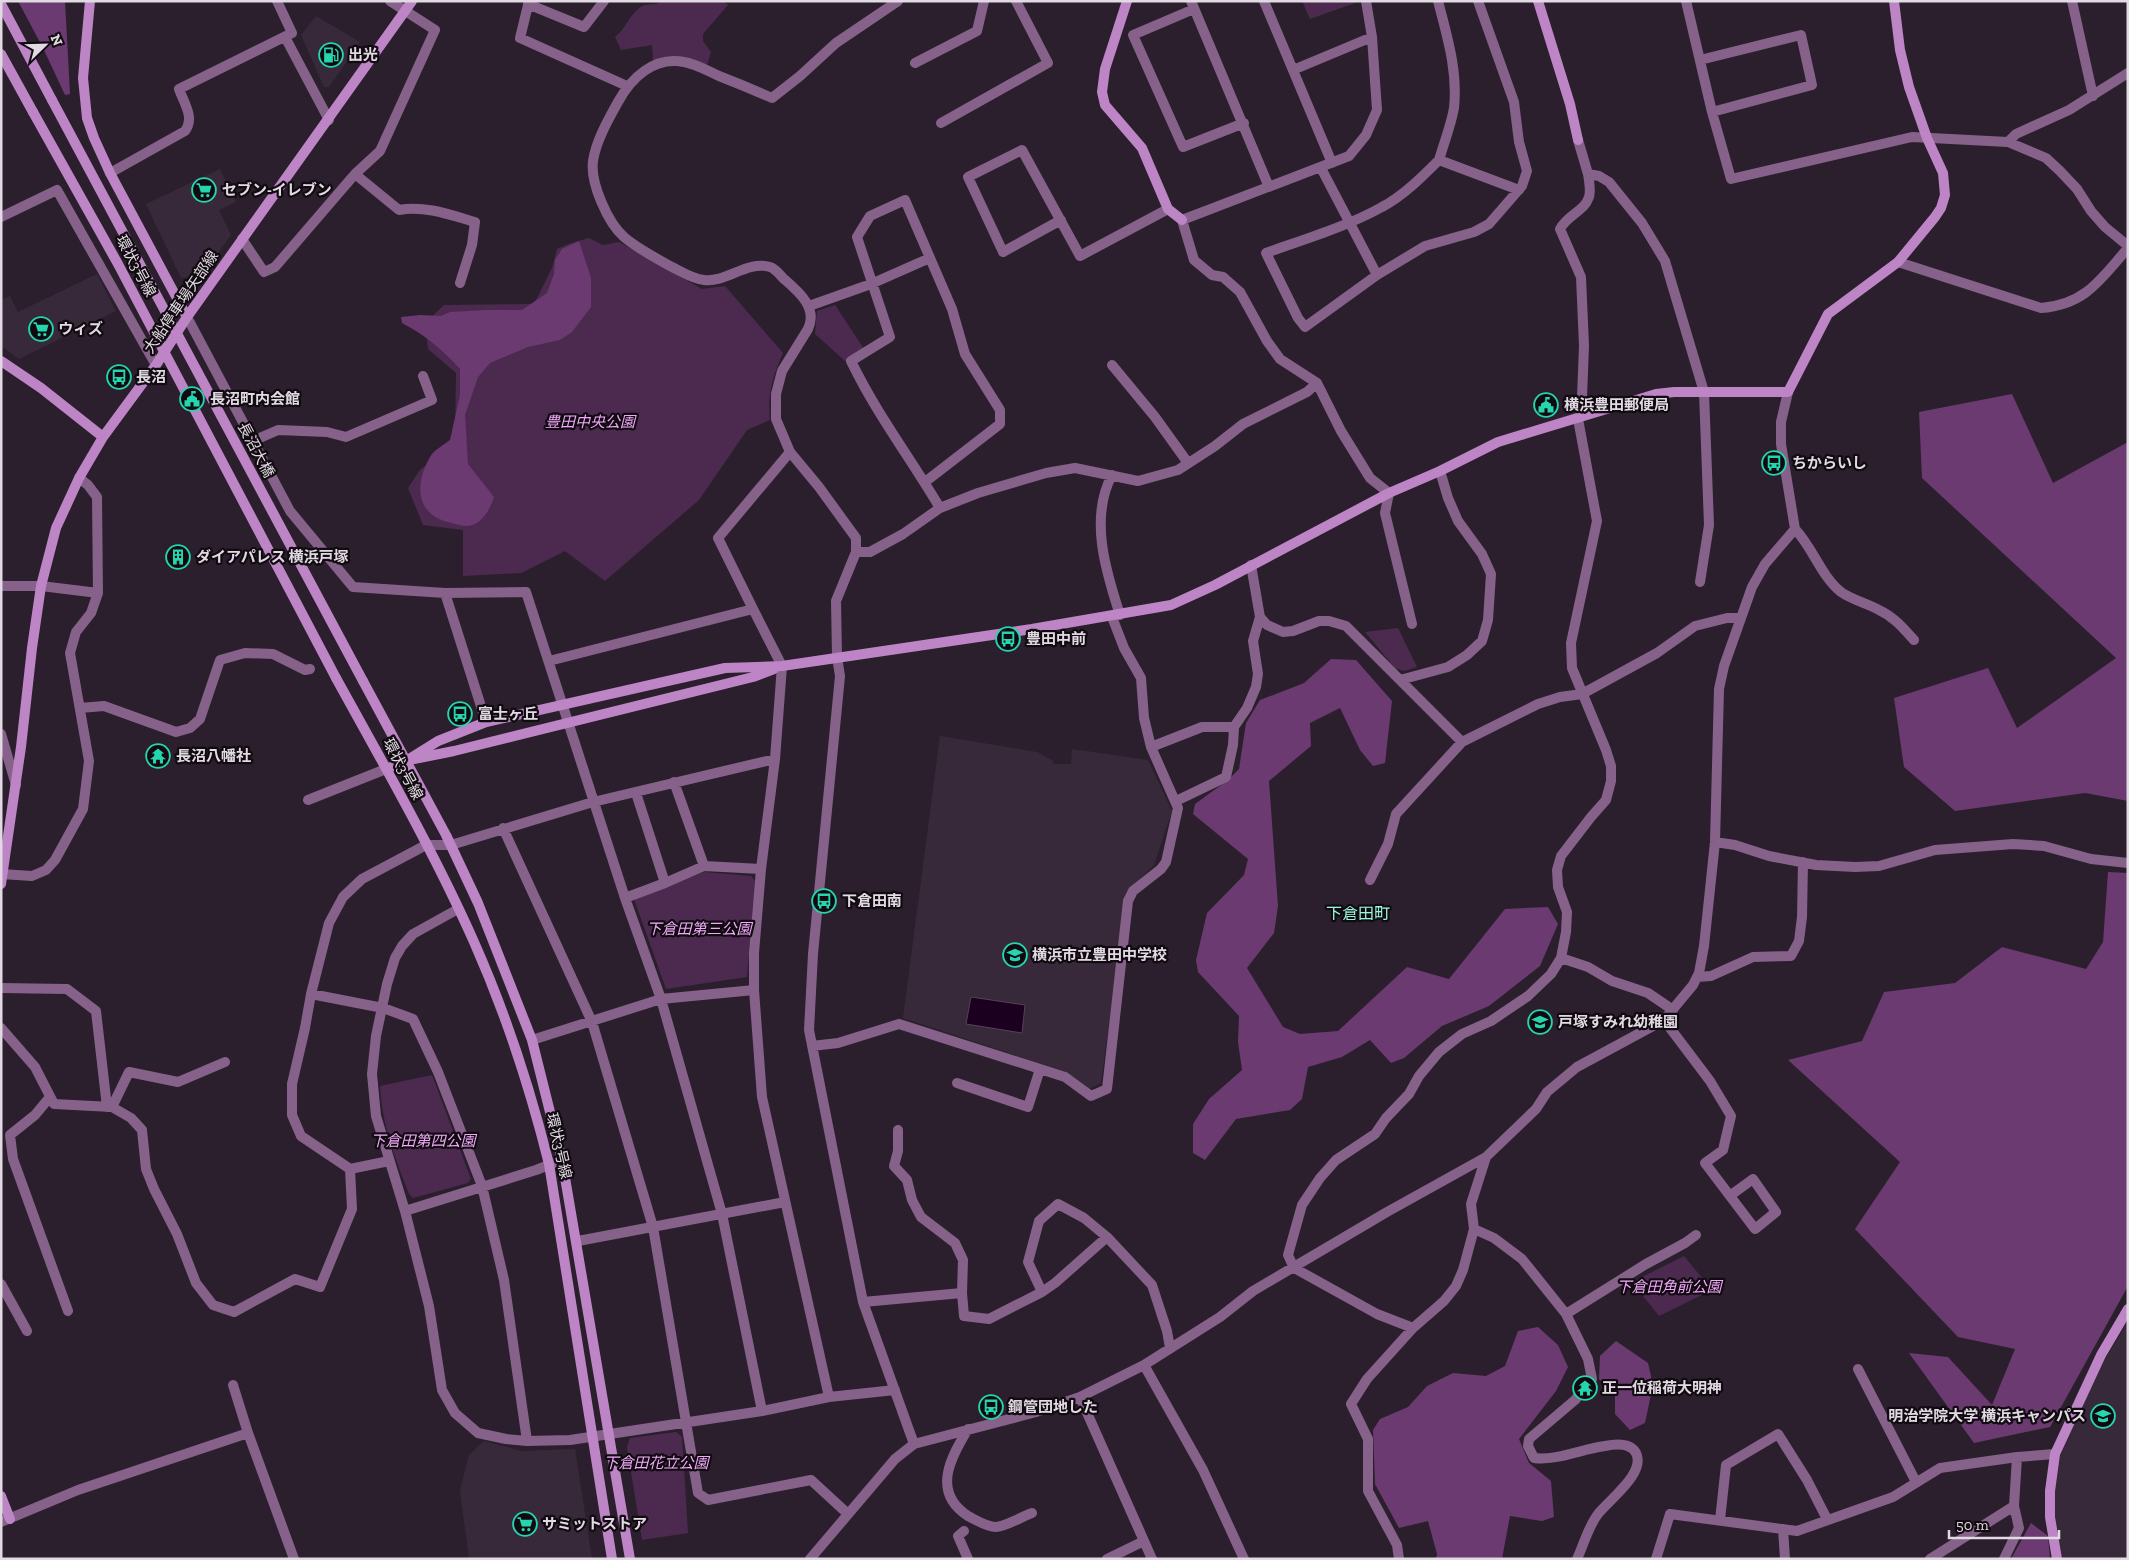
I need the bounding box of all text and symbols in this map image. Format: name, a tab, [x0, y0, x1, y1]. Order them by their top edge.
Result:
north arrow	[20, 20, 70, 70]
text: N	[47, 32, 67, 49]
fuel station icon: 出光	[318, 42, 344, 68]
place label: 出光	[348, 46, 378, 64]
supermarket icon: セブン-イレブン	[191, 177, 217, 203]
place label: セブン-イレブン	[222, 181, 332, 199]
street label: 環状3号線	[112, 232, 160, 300]
street label: 大船停車場矢部線	[140, 247, 222, 357]
supermarket icon: ウィズ	[28, 316, 54, 342]
place label: ウィズ	[58, 320, 103, 338]
bus stop icon: 長沼	[106, 364, 132, 390]
place label: 長沼	[136, 368, 166, 386]
public building icon: 長沼町内会館	[179, 386, 205, 412]
place label: 長沼町内会館	[210, 390, 300, 408]
public building icon: 横浜豊田郵便局	[1533, 392, 1559, 418]
place label: 横浜豊田郵便局	[1564, 396, 1669, 414]
park label: 豊田中央公園	[545, 413, 637, 431]
street label: 長沼大橋	[234, 419, 278, 481]
bus stop icon: ちからいし	[1761, 450, 1787, 476]
place label: ちからいし	[1792, 454, 1867, 472]
building icon: ダイアパレス 横浜戸塚	[165, 544, 191, 570]
place label: ダイアパレス 横浜戸塚	[196, 548, 349, 566]
bus stop icon: 豊田中前	[995, 626, 1021, 652]
place label: 豊田中前	[1026, 630, 1086, 648]
bus stop icon: 富士ヶ丘	[447, 701, 473, 727]
place label: 富士ヶ丘	[478, 705, 538, 723]
street label: 環状3号線	[379, 735, 427, 803]
temple icon: 長沼八幡社	[145, 743, 171, 769]
place label: 長沼八幡社	[176, 747, 251, 765]
bus stop icon: 下倉田南	[811, 888, 837, 914]
place label: 下倉田南	[842, 892, 902, 910]
district label: 下倉田町	[1326, 904, 1390, 923]
park label: 下倉田第三公園	[646, 920, 753, 938]
school or university icon: 横浜市立豊田中学校	[1002, 942, 1028, 968]
place label: 横浜市立豊田中学校	[1032, 946, 1167, 964]
school or university icon: 戸塚すみれ幼稚園	[1527, 1009, 1553, 1035]
place label: 戸塚すみれ幼稚園	[1558, 1013, 1678, 1031]
street label: 環状3号線	[543, 1111, 575, 1181]
park label: 下倉田第四公園	[370, 1132, 477, 1150]
park label: 下倉田角前公園	[1616, 1278, 1723, 1296]
temple icon: 正一位稲荷大明神	[1572, 1375, 1598, 1401]
place label: 正一位稲荷大明神	[1602, 1379, 1722, 1397]
bus stop icon: 鋼管団地した	[978, 1394, 1004, 1420]
place label: 鋼管団地した	[1007, 1398, 1098, 1416]
school or university icon: 明治学院大学 横浜キャンパス	[2090, 1403, 2116, 1429]
place label: 明治学院大学 横浜キャンパス	[1888, 1407, 2086, 1425]
park label: 下倉田花立公園	[603, 1454, 710, 1472]
scale bar	[1949, 1508, 2059, 1540]
supermarket icon: サミットストア	[512, 1511, 538, 1537]
place label: サミットストア	[542, 1515, 647, 1533]
text: 50 m	[1956, 1516, 1989, 1534]

